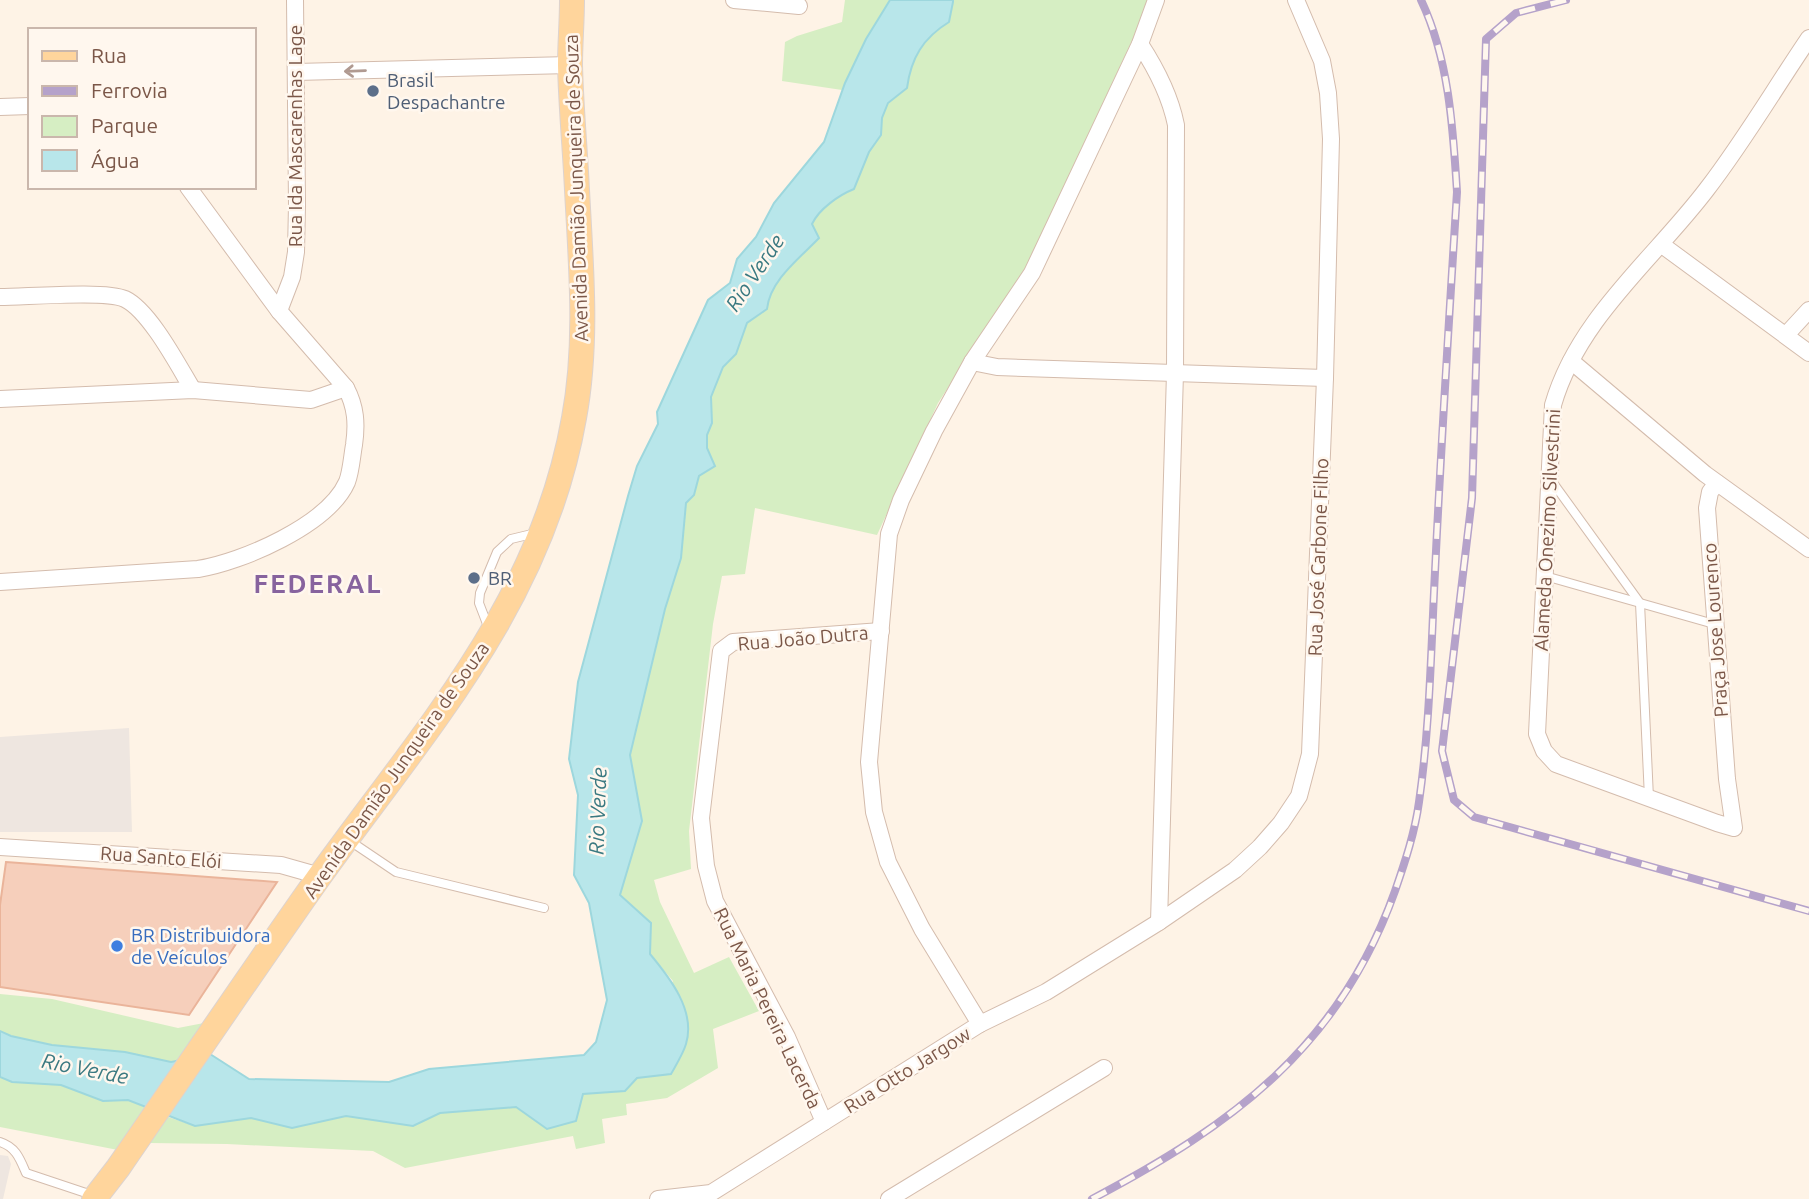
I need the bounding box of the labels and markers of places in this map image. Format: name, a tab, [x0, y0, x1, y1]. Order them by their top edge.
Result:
place label: Brasil Despachantre	[387, 69, 505, 113]
marker: Brasil Despachantre	[365, 83, 381, 99]
place label: BR	[488, 567, 512, 589]
marker: BR	[466, 570, 482, 586]
place label: BR Distribuidora de Veículos	[131, 924, 271, 968]
marker: BR Distribuidora de Veículos	[109, 938, 125, 954]

